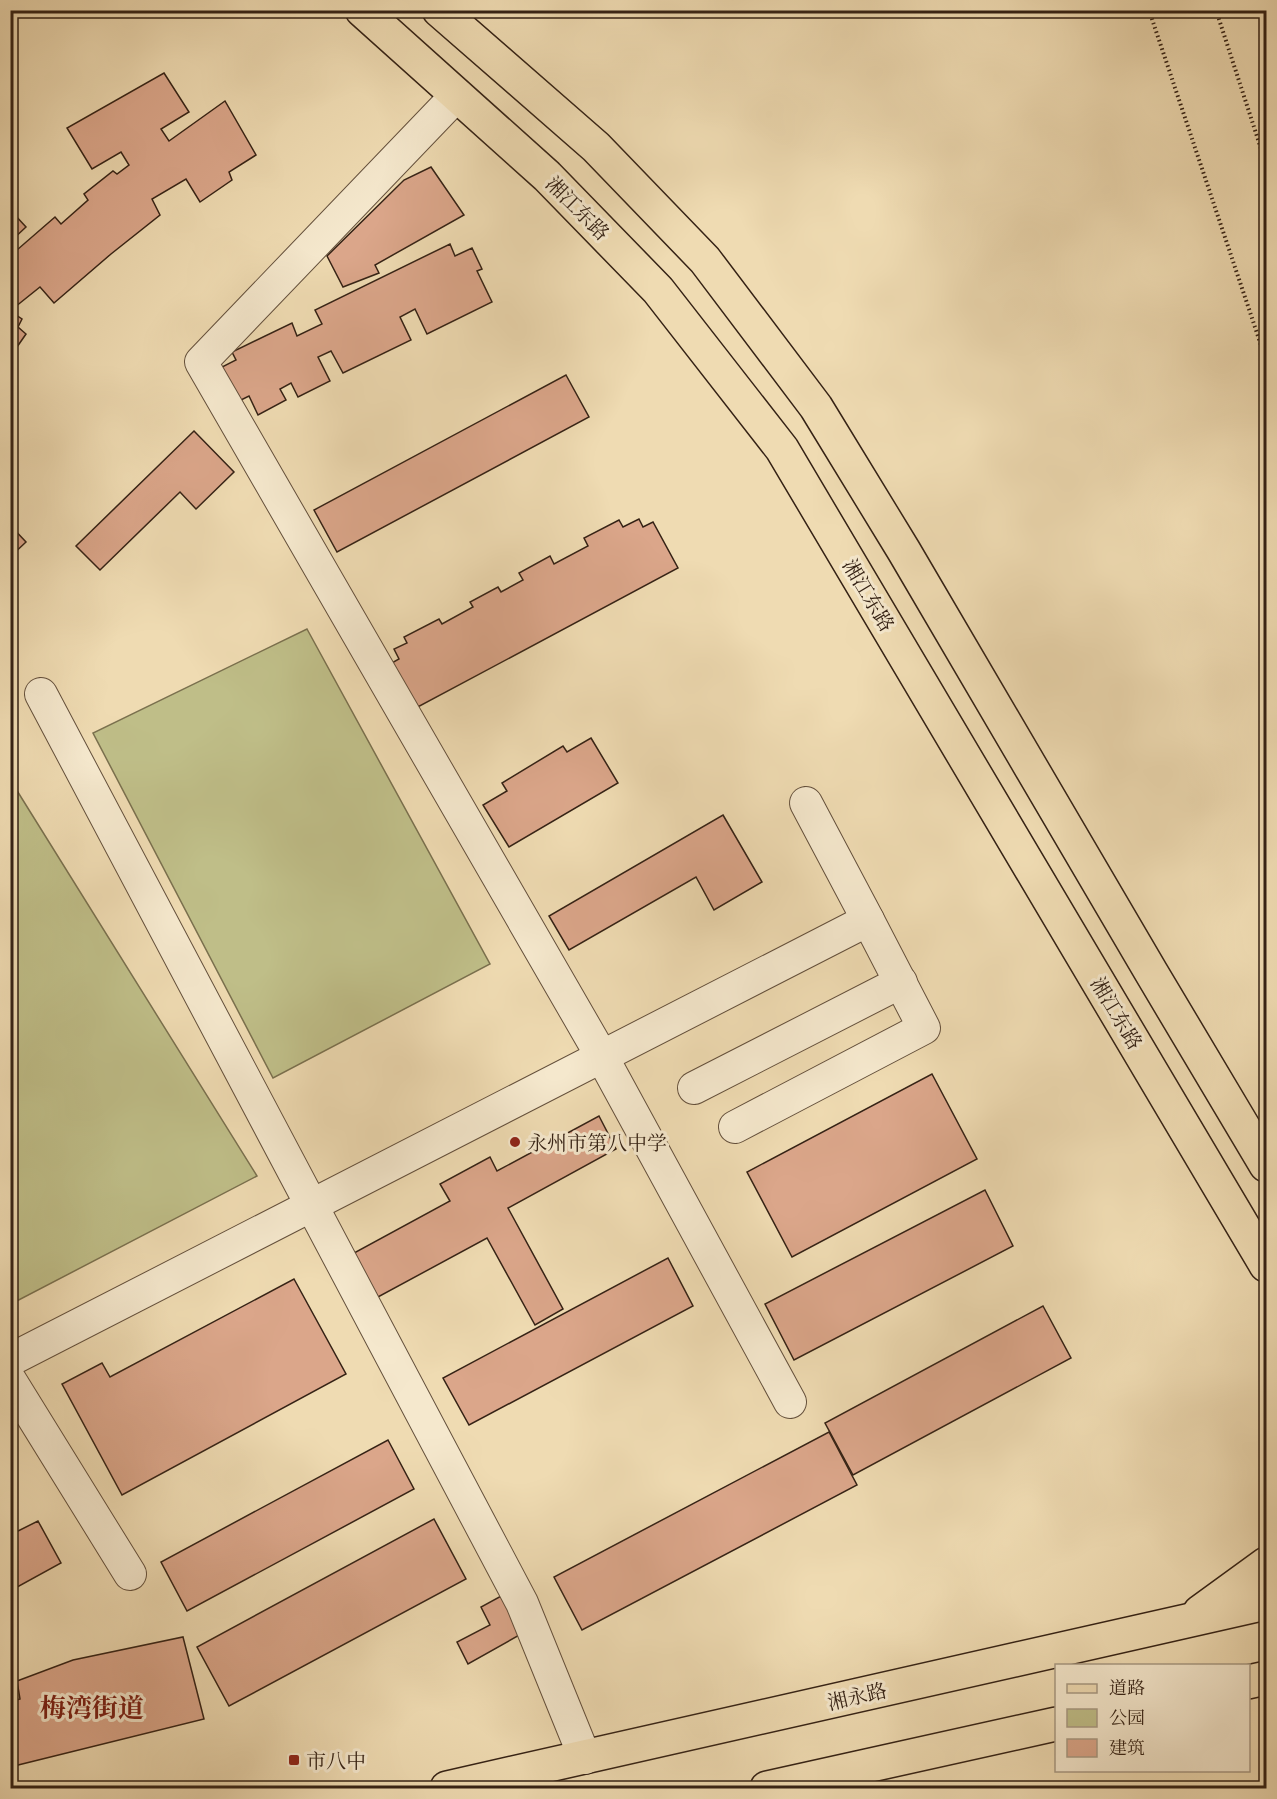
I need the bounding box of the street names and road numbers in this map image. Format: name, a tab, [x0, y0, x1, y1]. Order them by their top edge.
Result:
street label: 湘江东路	[539, 169, 617, 247]
street label: 湘江东路	[836, 553, 902, 637]
street label: 湘江东路	[1084, 971, 1150, 1055]
street label: 湘永路	[825, 1675, 889, 1717]

